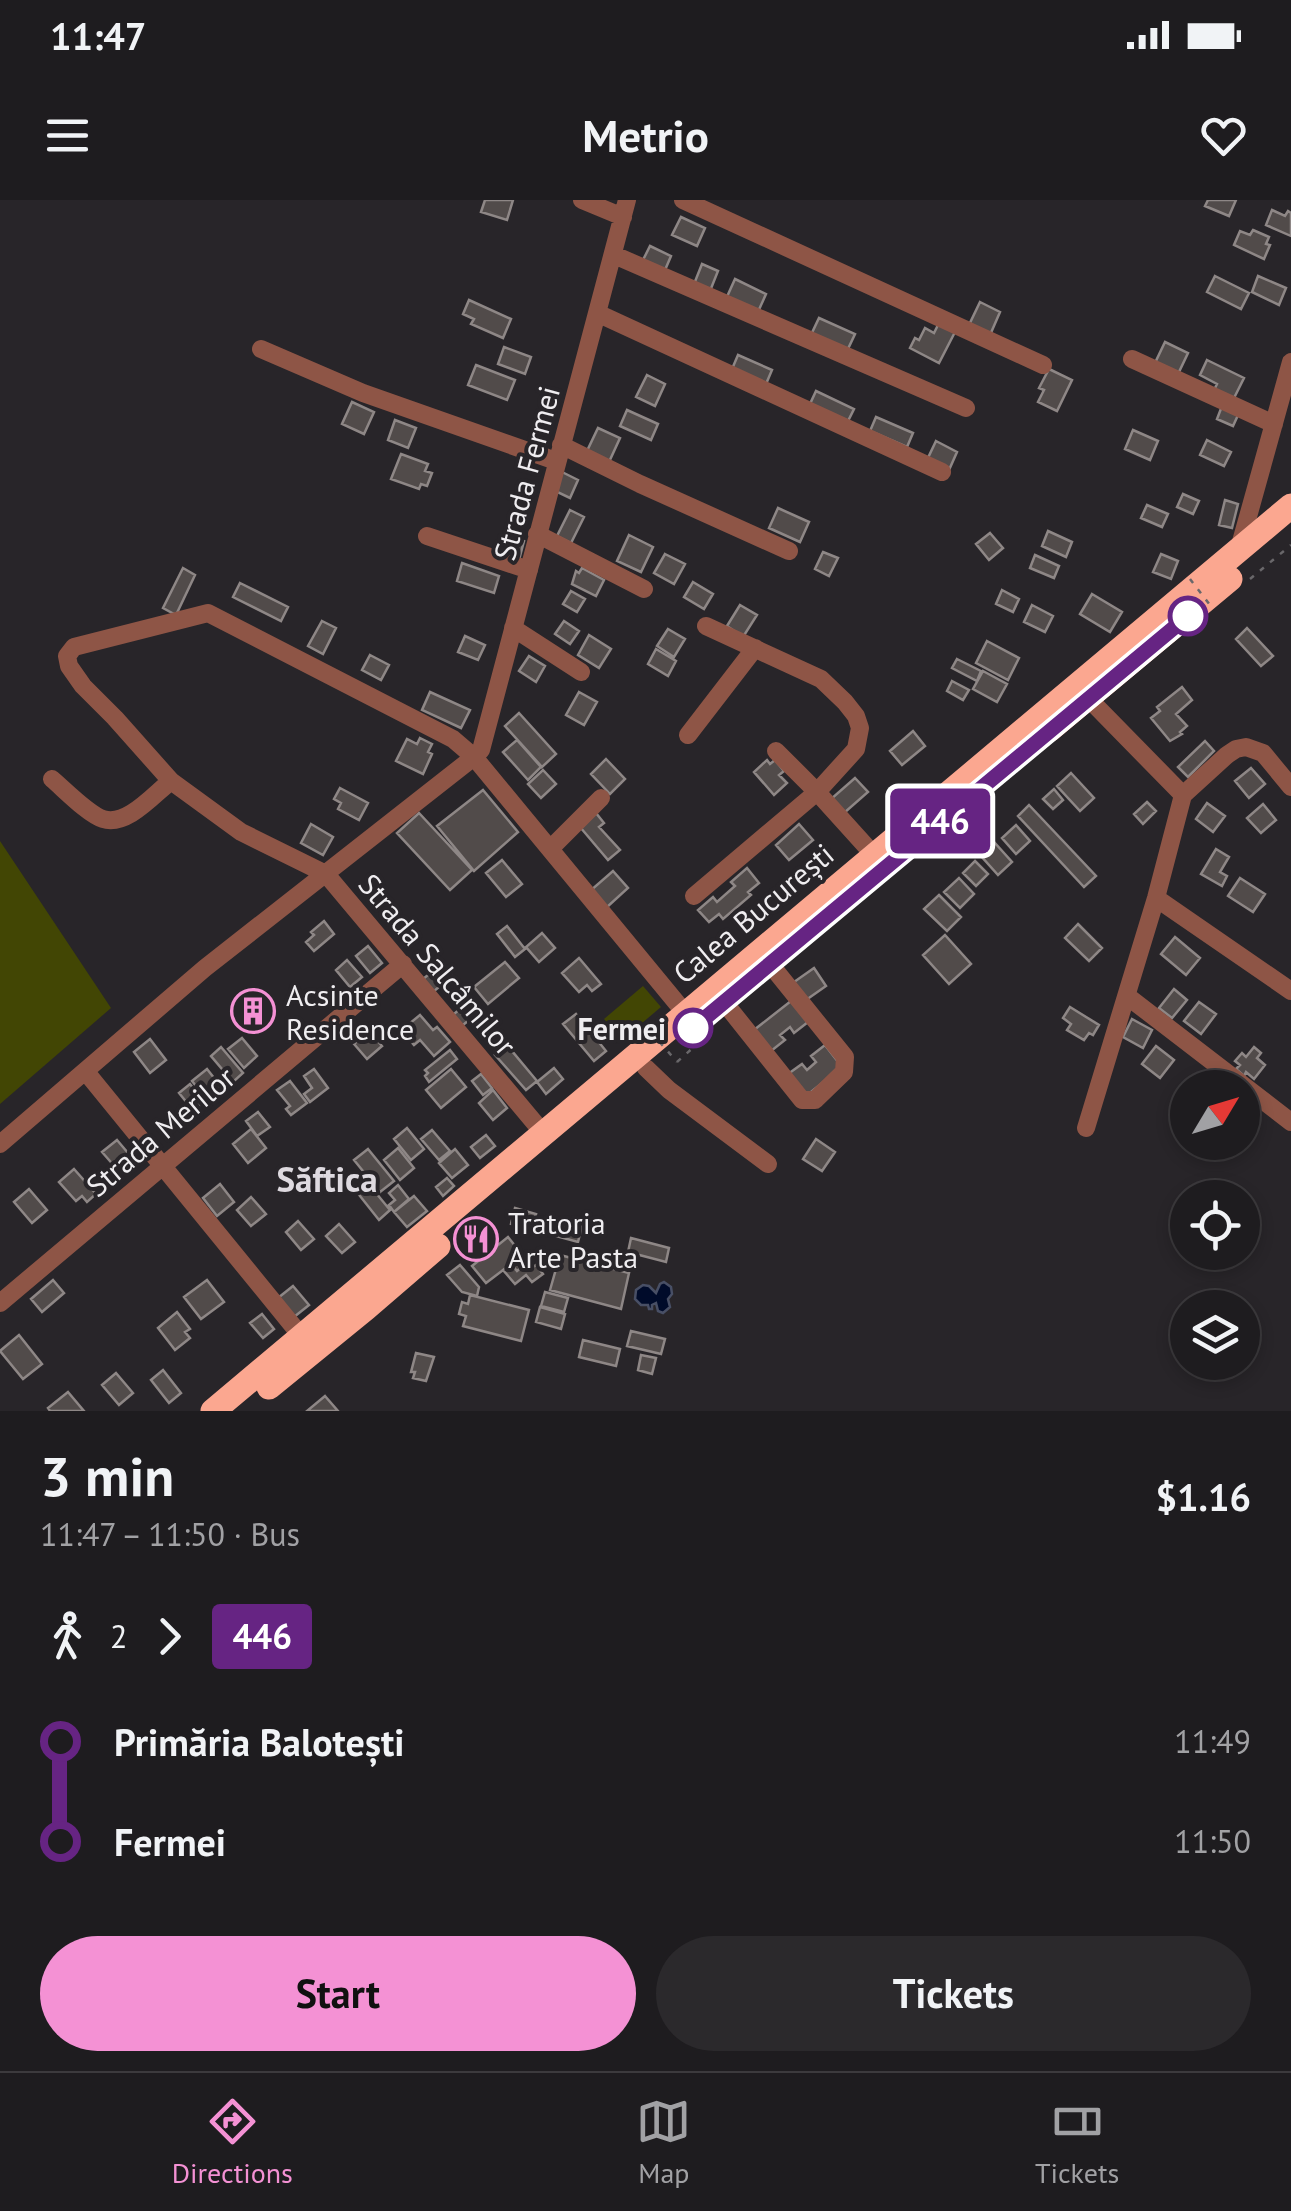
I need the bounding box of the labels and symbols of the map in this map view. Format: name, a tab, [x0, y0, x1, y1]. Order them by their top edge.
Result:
street label: Strada Fermei	[484, 382, 568, 564]
unlabelled marker	[1169, 597, 1207, 635]
line badge: 446	[882, 788, 998, 854]
street label: Calea București	[665, 834, 841, 992]
street label: Strada Salcâmilor	[351, 865, 525, 1063]
place label: Acsinte Residence	[286, 975, 414, 1048]
building icon: Acsinte Residence	[230, 988, 276, 1034]
place label: Fermei	[578, 1009, 666, 1048]
marker: Fermei	[674, 1009, 712, 1047]
street label: Strada Merilor	[78, 1057, 242, 1205]
north arrow	[1170, 1070, 1260, 1160]
district label: Săftica	[276, 1156, 378, 1202]
place label: Tratoria Arte Pasta	[508, 1203, 638, 1276]
restaurant icon: Tratoria Arte Pasta	[453, 1216, 499, 1262]

